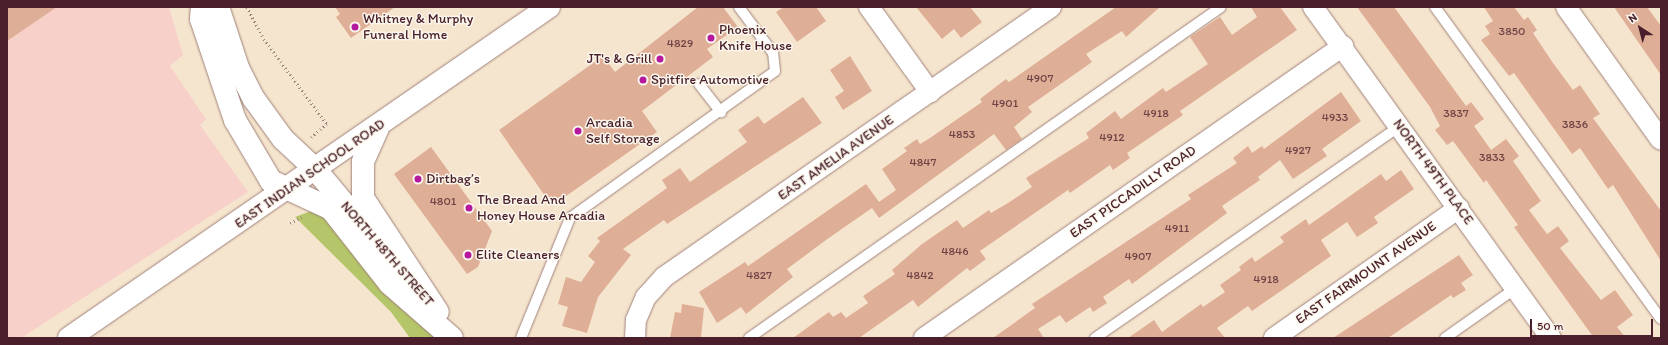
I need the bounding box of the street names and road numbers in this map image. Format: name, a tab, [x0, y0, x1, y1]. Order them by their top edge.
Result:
street label: EAST AMELIA AVENUE	[774, 111, 898, 205]
street label: EAST INDIAN SCHOOL ROAD	[232, 116, 388, 232]
street label: NORTH 49TH PLACE	[1389, 116, 1477, 228]
street label: EAST PICCADILLY ROAD	[1066, 142, 1200, 242]
street label: NORTH 48TH STREET	[337, 198, 437, 310]
street label: EAST FAIRMOUNT AVENUE	[1293, 219, 1439, 327]

